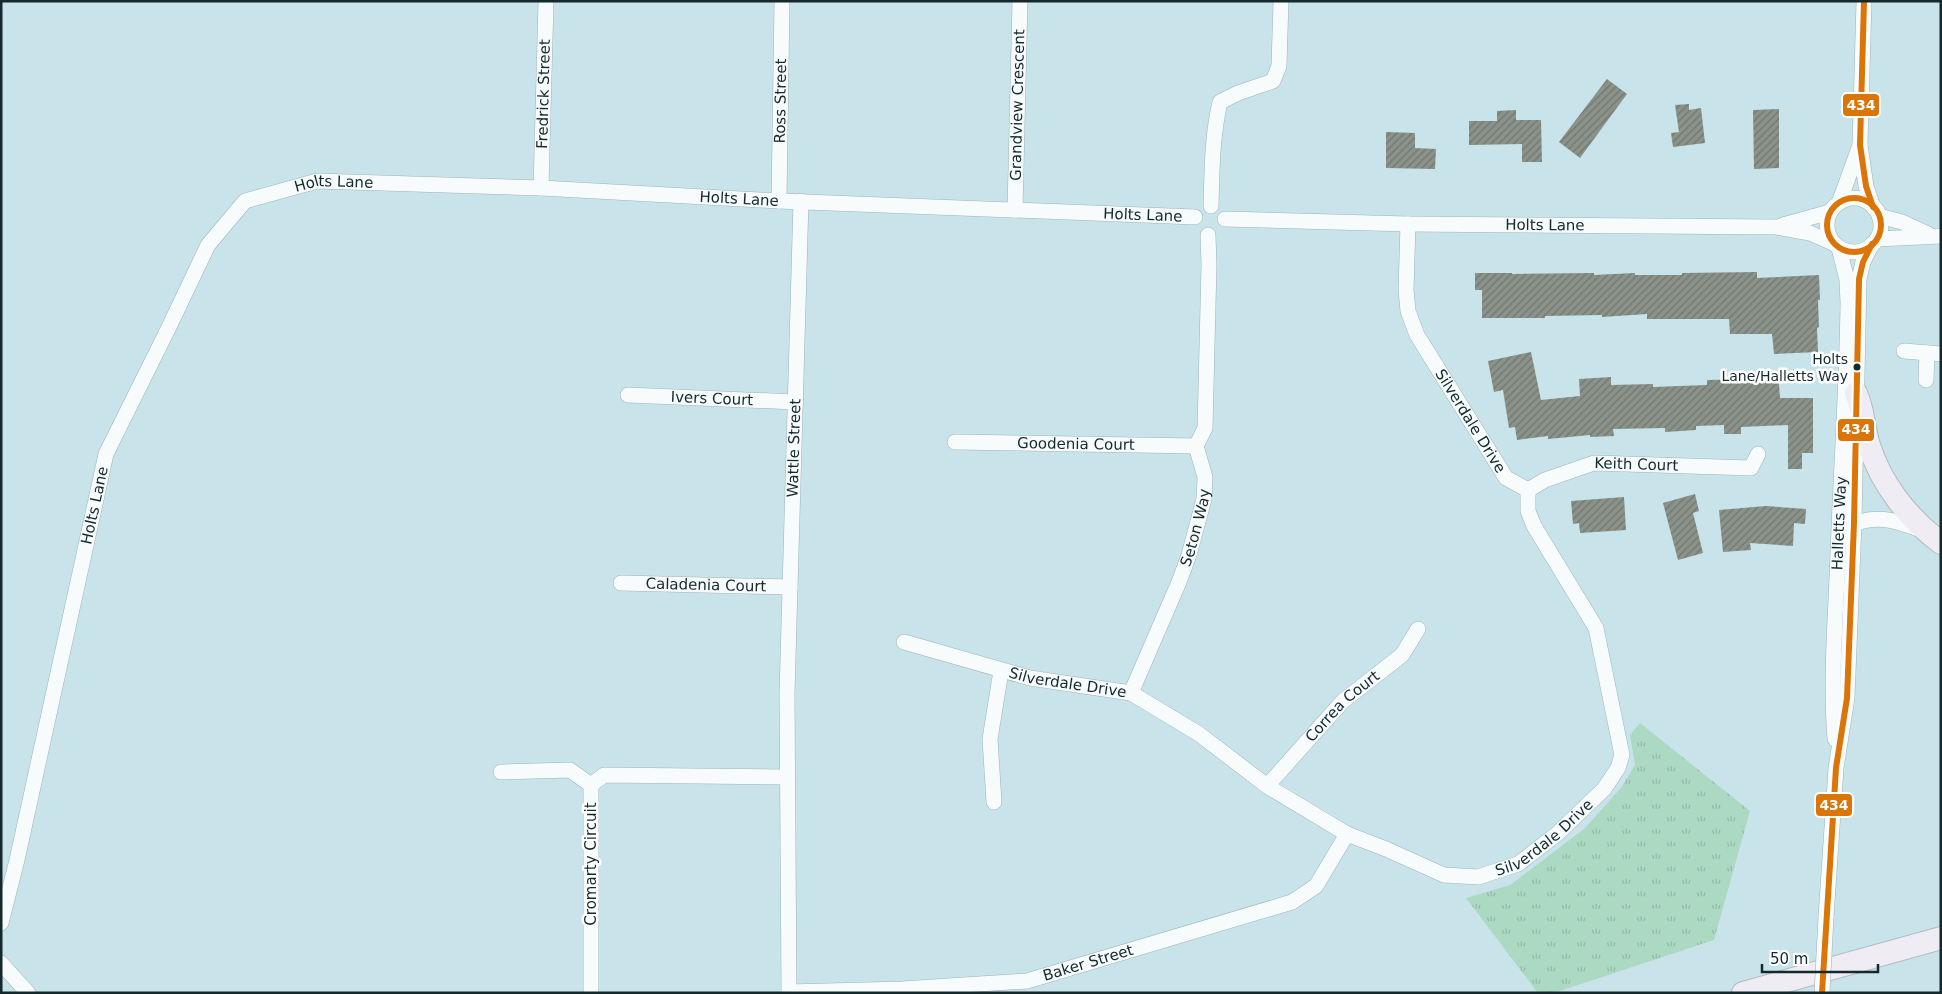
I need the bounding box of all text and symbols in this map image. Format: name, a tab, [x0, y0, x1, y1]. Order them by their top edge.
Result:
street label: Grandview Crescent	[1007, 29, 1028, 181]
street label: Fredrick Street	[533, 39, 554, 149]
street label: Ross Street	[771, 58, 790, 144]
line badge: 434	[1842, 93, 1880, 117]
text: 434	[1846, 97, 1876, 113]
street label: Holts Lane	[292, 172, 374, 196]
street label: Holts Lane	[699, 188, 779, 210]
street label: Holts Lane	[1103, 204, 1183, 226]
street label: Holts Lane	[1505, 216, 1585, 234]
place label: Holts Lane/Halletts Way	[1721, 351, 1848, 384]
marker: Holts Lane/Halletts Way	[1852, 362, 1862, 372]
street label: Silverdale Drive	[1431, 366, 1510, 476]
street label: Ivers Court	[670, 388, 754, 409]
street label: Wattle Street	[784, 398, 804, 498]
line badge: 434	[1837, 418, 1875, 442]
text: 434	[1841, 421, 1871, 437]
street label: Goodenia Court	[1017, 434, 1135, 454]
street label: Keith Court	[1594, 454, 1679, 475]
street label: Holts Lane	[77, 465, 112, 546]
street label: Halletts Way	[1828, 476, 1850, 571]
street label: Seton Way	[1176, 488, 1213, 569]
street label: Caladenia Court	[645, 575, 767, 595]
street label: Silverdale Drive	[1007, 663, 1128, 701]
street label: Correa Court	[1302, 667, 1383, 746]
line badge: 434	[1815, 793, 1853, 817]
street label: Silverdale Drive	[1493, 795, 1597, 880]
text: 434	[1819, 797, 1849, 813]
street label: Cromarty Circuit	[582, 802, 600, 926]
street label: Baker Street	[1041, 941, 1136, 985]
scale bar	[1762, 942, 1878, 974]
text: 50 m	[1770, 950, 1808, 968]

